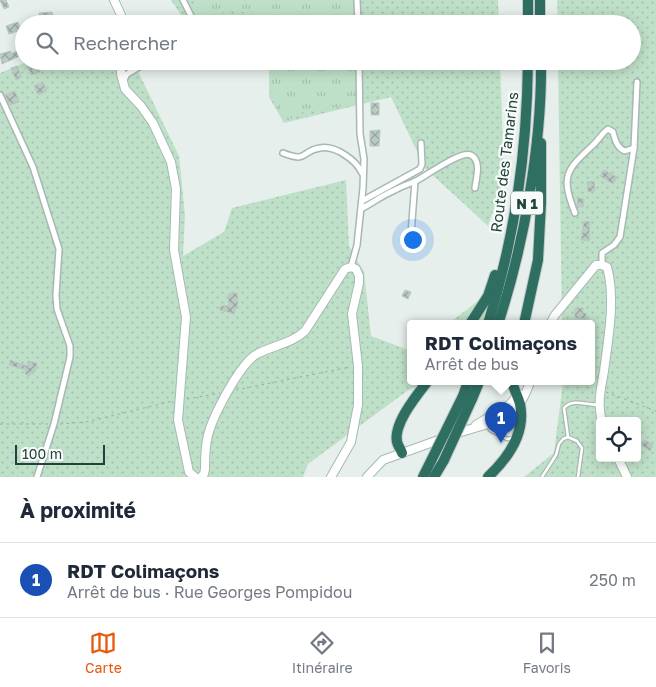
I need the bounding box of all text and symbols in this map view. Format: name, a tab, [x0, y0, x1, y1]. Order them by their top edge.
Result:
search box	[15, 15, 641, 70]
icon: search	[33, 29, 61, 57]
text: Rechercher	[73, 31, 178, 54]
street label: Route des Tamarins	[486, 91, 522, 233]
road number: N 1	[511, 192, 543, 214]
your location	[400, 227, 426, 253]
popup	[407, 320, 595, 385]
text: RDT Colimaçons	[425, 331, 577, 354]
text: Arrêt de bus	[425, 354, 519, 374]
pin: 1	[485, 402, 517, 443]
map controls	[596, 417, 641, 462]
button: locate	[596, 417, 641, 462]
scale bar	[15, 442, 105, 465]
text: 100 m	[22, 445, 62, 462]
text: À proximité	[20, 497, 136, 523]
text: RDT Colimaçons	[67, 559, 219, 582]
text: 1	[32, 570, 40, 590]
text: 250 m	[589, 570, 636, 590]
text: Arrêt de bus · Rue Georges Pompidou	[67, 582, 352, 602]
tab: Carte	[85, 629, 122, 676]
tab: Itinéraire	[292, 629, 353, 676]
tab: Favoris	[523, 629, 571, 676]

